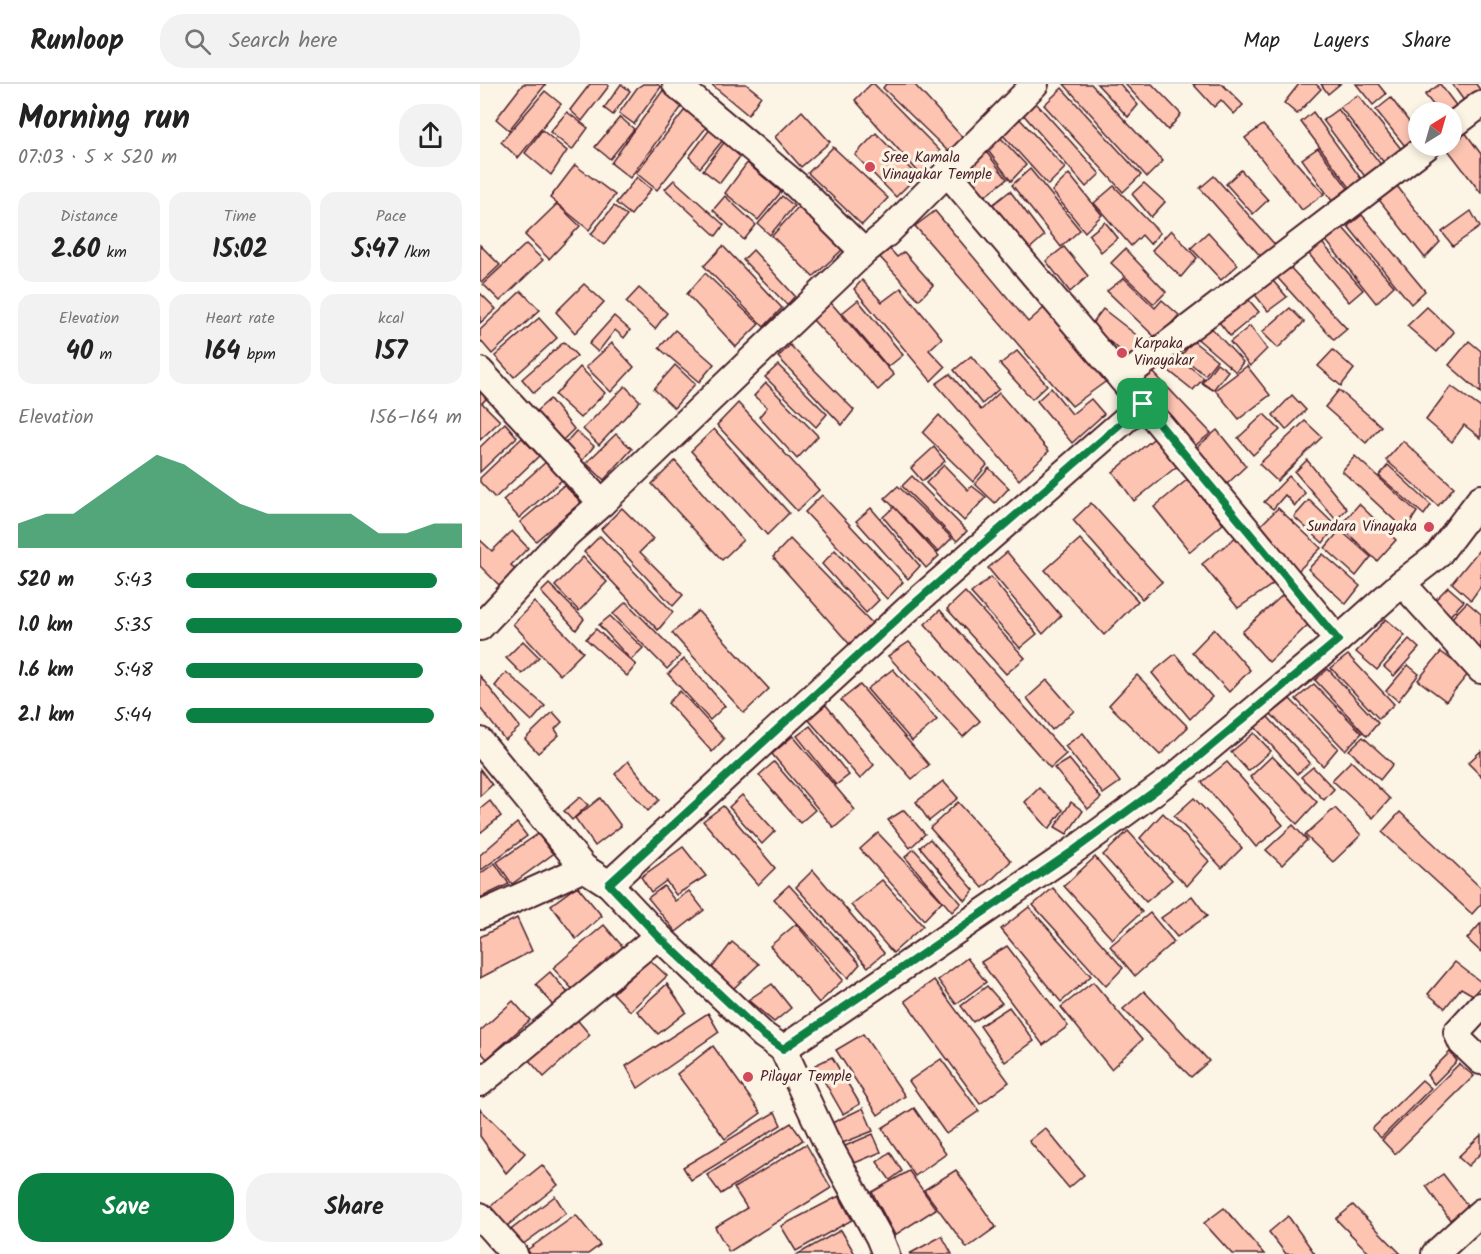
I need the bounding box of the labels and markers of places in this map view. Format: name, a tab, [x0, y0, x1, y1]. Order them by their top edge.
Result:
place label: Sree Kamala Vinayakar Temple	[882, 146, 992, 187]
marker: Sree Kamala Vinayakar Temple	[863, 160, 877, 174]
place label: Karpaka Vinayakar	[1134, 332, 1195, 373]
marker: Karpaka Vinayakar	[1115, 346, 1129, 360]
pin	[1117, 378, 1168, 429]
place label: Sundara Vinayaka	[1307, 515, 1417, 539]
marker: Sundara Vinayaka	[1422, 520, 1436, 534]
place label: Pilayar Temple	[760, 1065, 852, 1089]
marker: Pilayar Temple	[741, 1070, 755, 1084]

